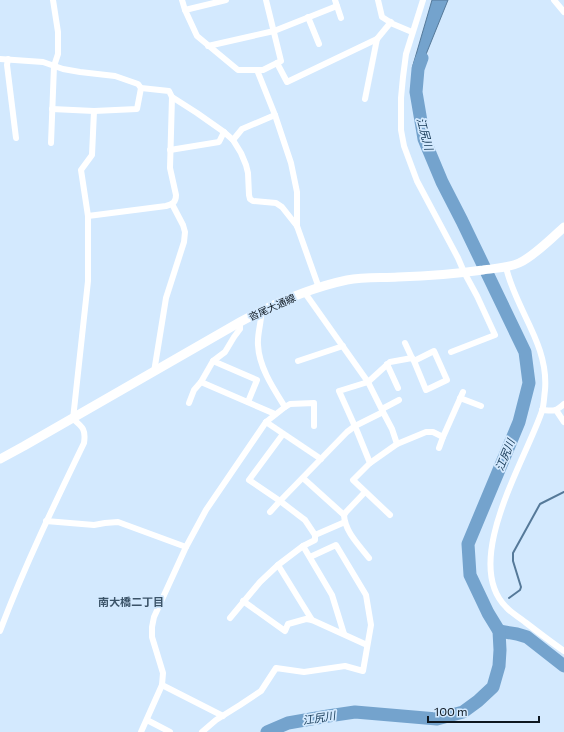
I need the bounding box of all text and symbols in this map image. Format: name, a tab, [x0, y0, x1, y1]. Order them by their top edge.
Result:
water label: 江尻川	[415, 116, 436, 152]
street label: 沓尾大通線	[247, 291, 297, 323]
water label: 江尻川	[492, 436, 517, 473]
district label: 南大橋二丁目	[98, 595, 164, 608]
scale bar	[428, 698, 539, 724]
text: 100 m	[434, 704, 468, 718]
water label: 江尻川	[302, 708, 337, 727]

